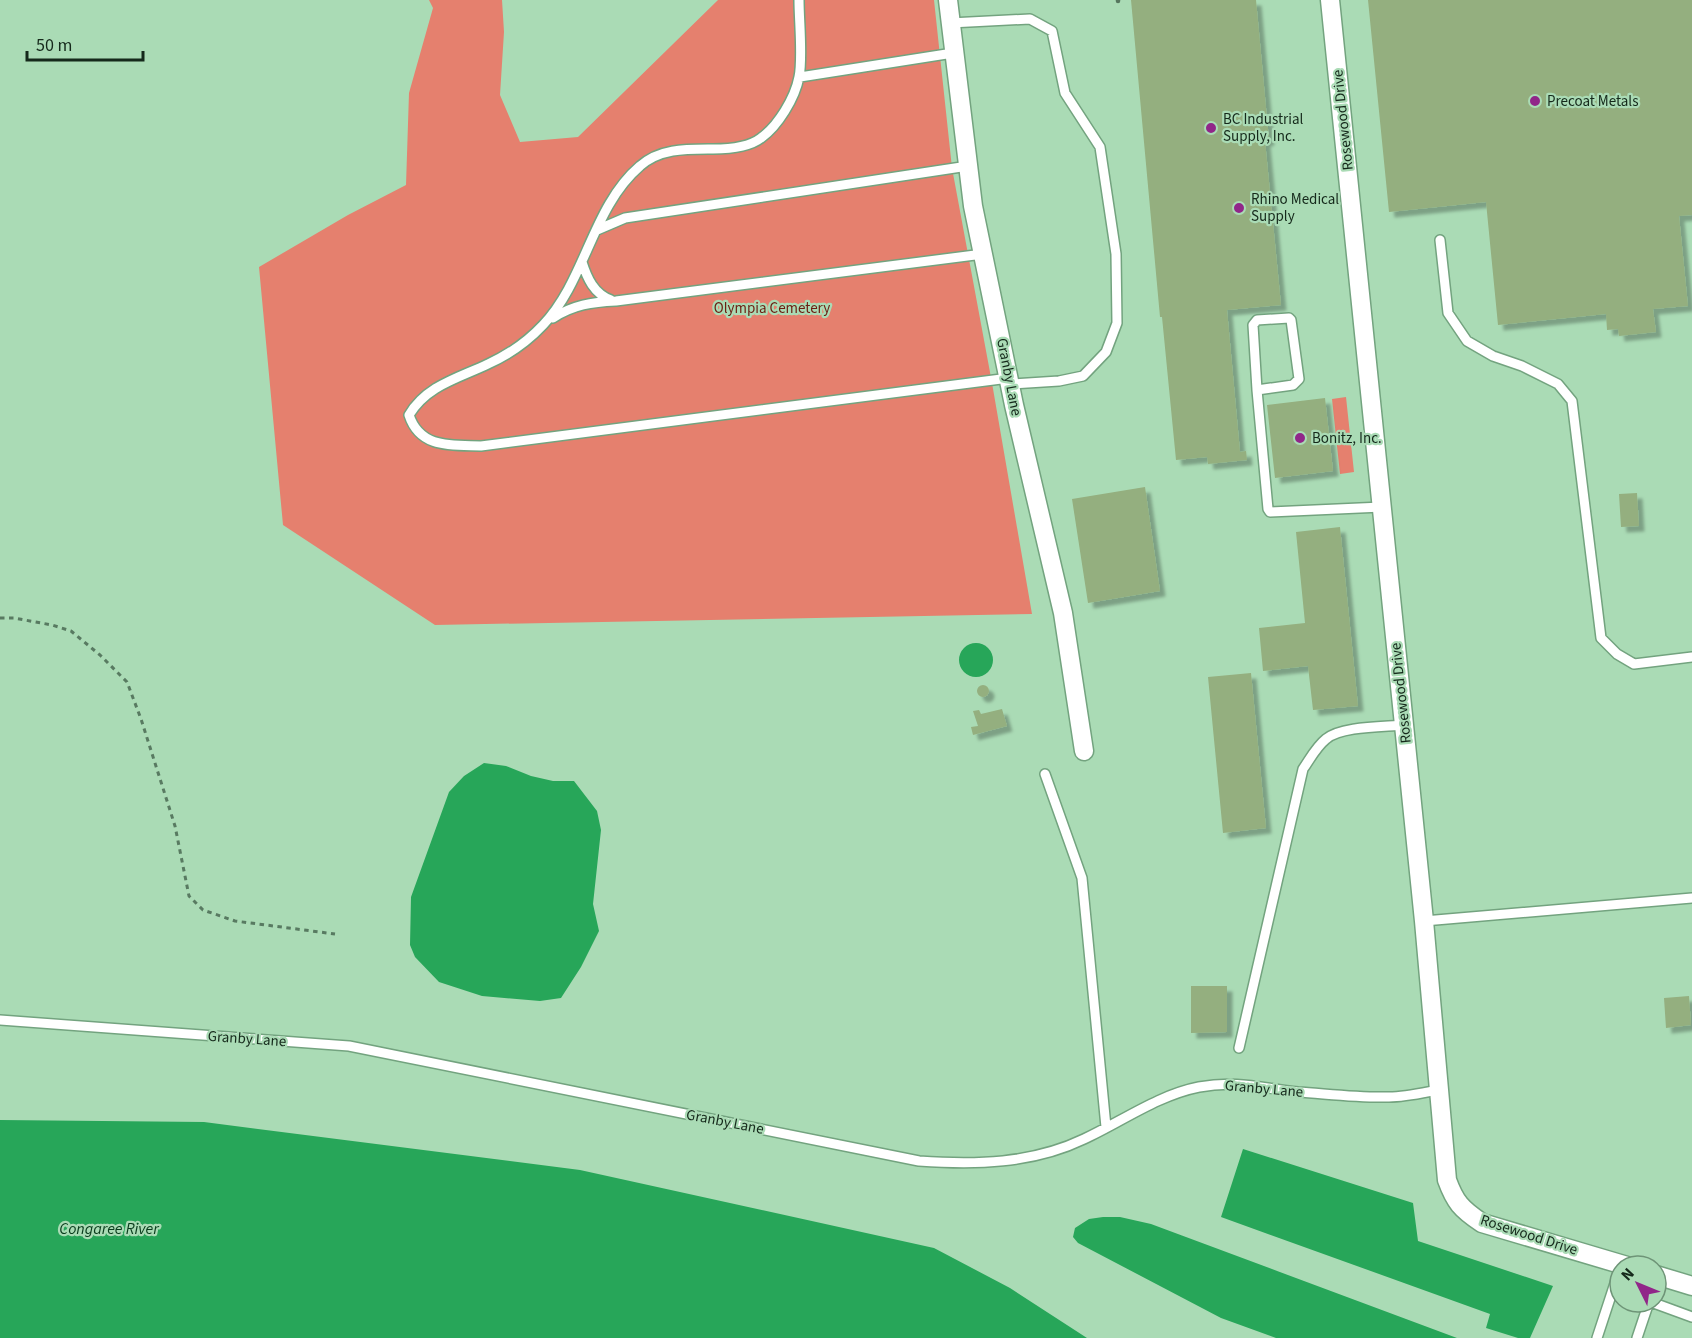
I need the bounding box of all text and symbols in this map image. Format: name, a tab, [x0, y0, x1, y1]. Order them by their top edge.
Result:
scale bar	[27, 24, 142, 62]
text: 50 m	[36, 33, 72, 58]
street label: Rosewood Drive	[1327, 69, 1359, 171]
place label: Precoat Metals	[1547, 91, 1638, 112]
marker: Precoat Metals	[1528, 94, 1542, 108]
place label: BC Industrial Supply, Inc.	[1223, 109, 1304, 147]
marker: BC Industrial Supply, Inc.	[1204, 121, 1218, 135]
place label: Rhino Medical Supply	[1251, 189, 1339, 227]
marker: Rhino Medical Supply	[1232, 201, 1246, 215]
park label: Olympia Cemetery	[714, 298, 830, 319]
street label: Granby Lane	[991, 336, 1027, 418]
place label: Bonitz, Inc.	[1312, 428, 1382, 449]
marker: Bonitz, Inc.	[1293, 431, 1307, 445]
street label: Rosewood Drive	[1385, 642, 1417, 744]
street label: Granby Lane	[207, 1026, 287, 1052]
street label: Granby Lane	[1224, 1075, 1304, 1103]
street label: Granby Lane	[684, 1104, 766, 1140]
street label: Rosewood Drive	[1478, 1209, 1580, 1261]
water label: Congaree River	[59, 1218, 160, 1240]
north arrow	[1608, 1254, 1668, 1314]
text: N	[1616, 1263, 1639, 1286]

